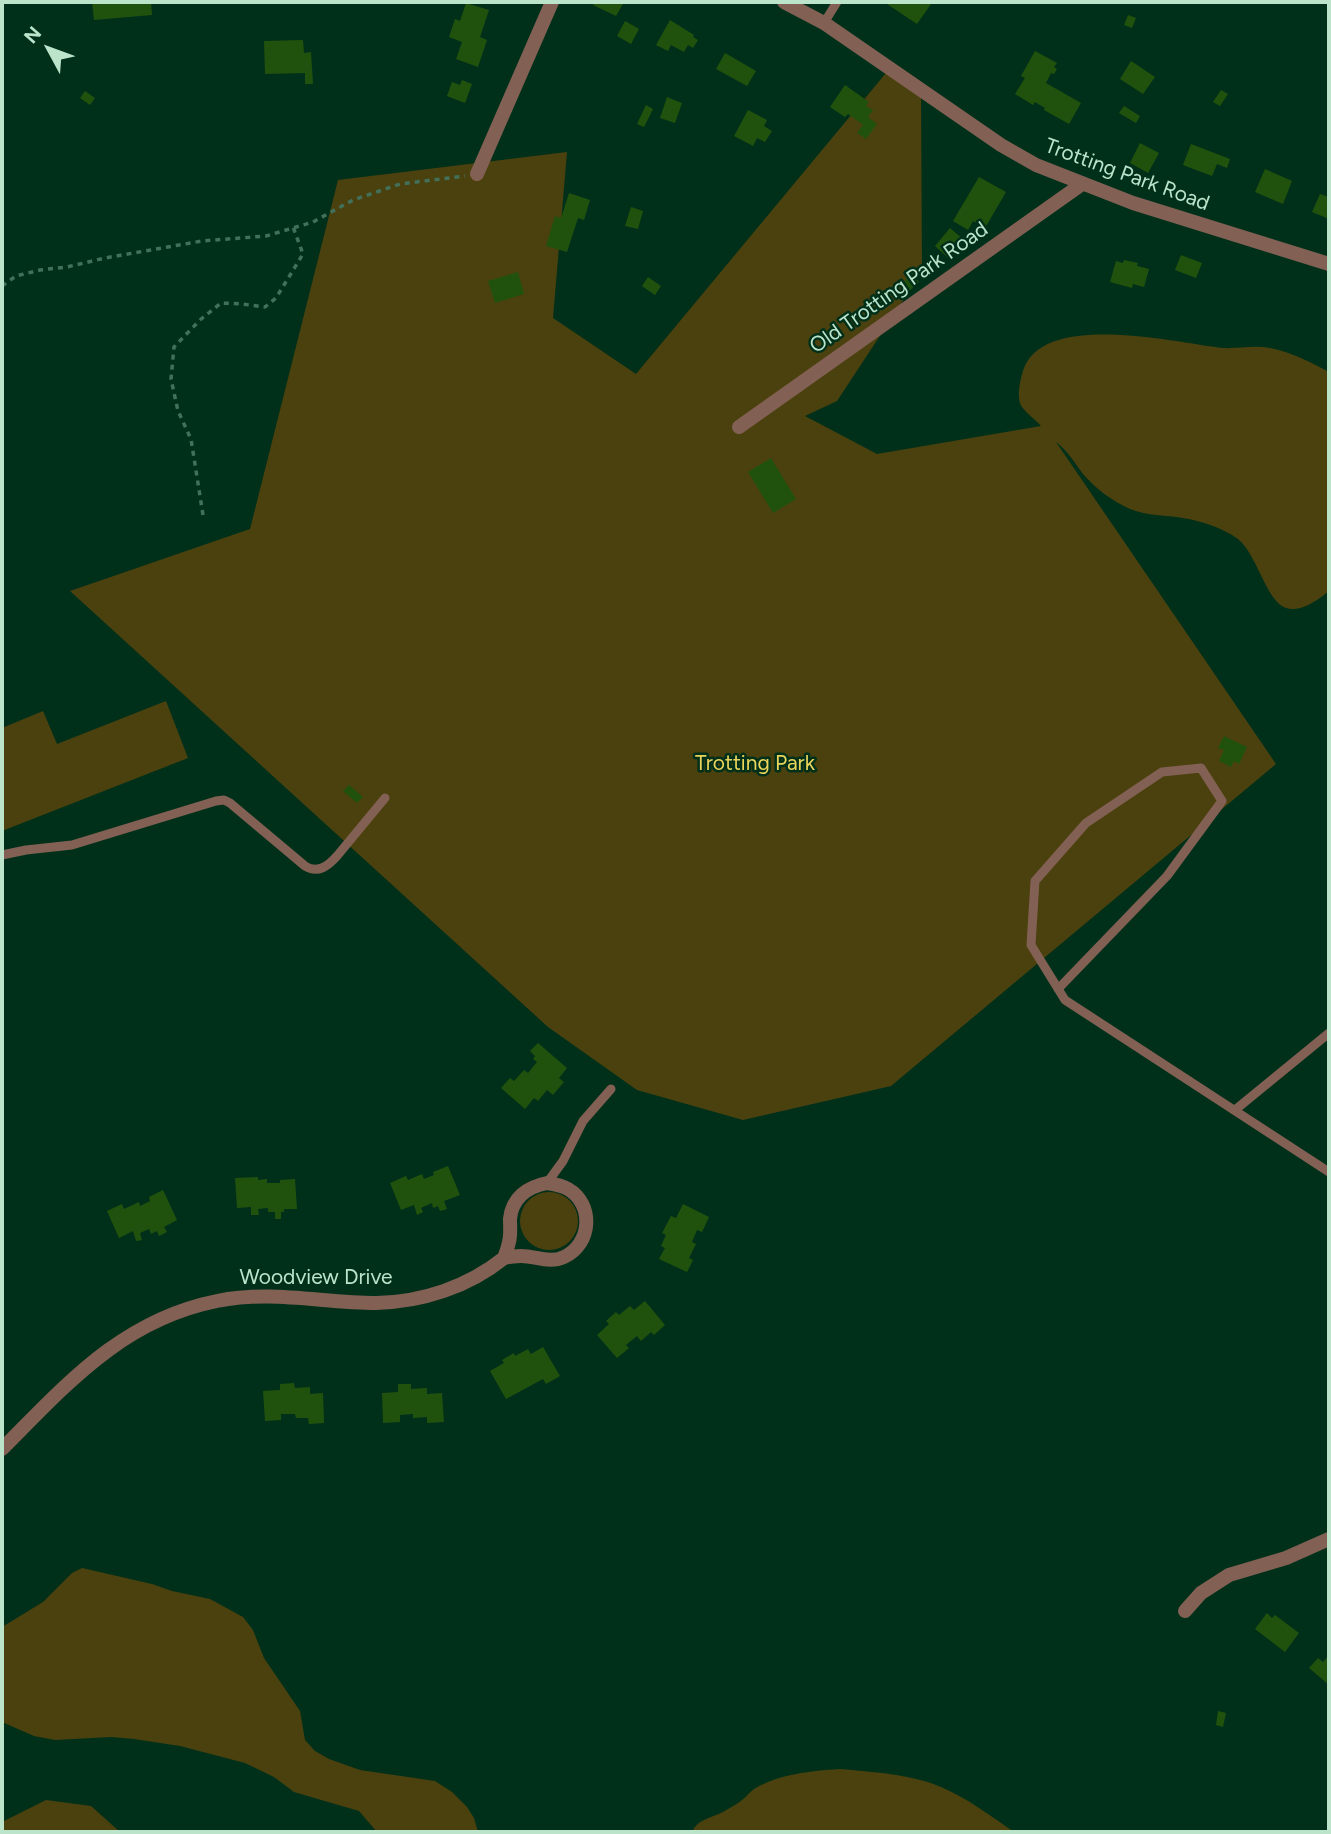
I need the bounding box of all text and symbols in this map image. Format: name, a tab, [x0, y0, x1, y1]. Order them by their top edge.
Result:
north arrow	[14, 14, 84, 84]
text: N	[19, 22, 46, 48]
street label: Trotting Park Road	[1041, 134, 1213, 216]
street label: Old Trotting Park Road	[805, 217, 993, 359]
park label: Trotting Park	[695, 751, 815, 777]
street label: Woodview Drive	[239, 1265, 393, 1291]

